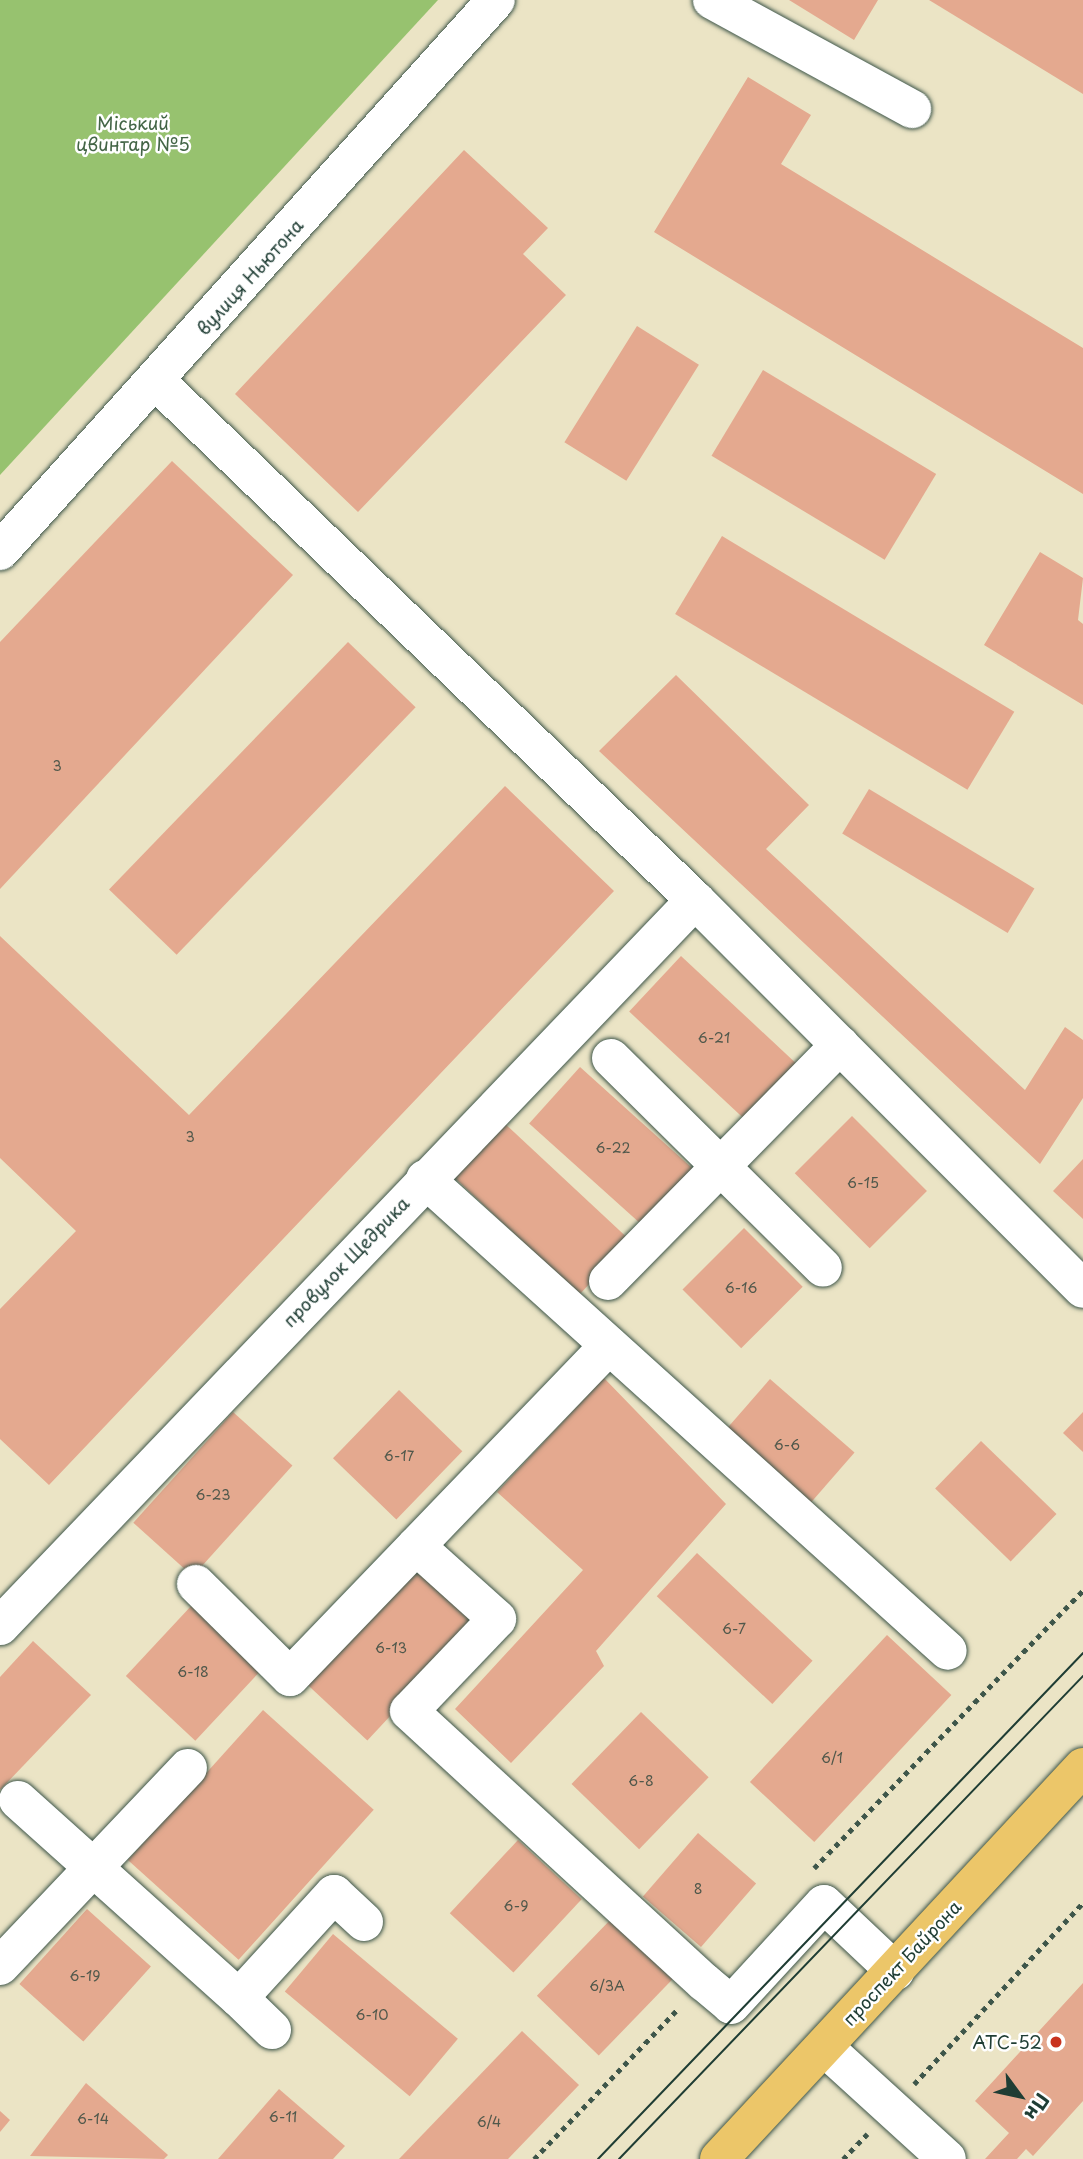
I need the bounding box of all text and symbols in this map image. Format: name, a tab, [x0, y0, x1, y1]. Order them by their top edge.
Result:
park label: Міський цвинтар №5	[76, 113, 190, 156]
street label: вулиця Ньютона	[192, 215, 308, 339]
house number: 3	[52, 758, 62, 774]
house number: 6-21	[698, 1030, 730, 1046]
house number: 3	[185, 1129, 195, 1145]
house number: 6-22	[596, 1140, 630, 1156]
house number: 6-15	[847, 1175, 879, 1191]
street label: провулок Щедрика	[278, 1192, 414, 1332]
house number: 6-16	[725, 1280, 757, 1296]
house number: 6-6	[774, 1437, 800, 1453]
house number: 6-17	[384, 1448, 414, 1464]
house number: 6-23	[195, 1487, 231, 1503]
house number: 6-7	[722, 1621, 746, 1637]
house number: 6-13	[375, 1640, 407, 1656]
house number: 6-18	[177, 1664, 209, 1680]
house number: 6/1	[821, 1750, 843, 1766]
house number: 6-8	[628, 1773, 654, 1789]
house number: 8	[694, 1881, 702, 1897]
street label: проспект Байрона	[838, 1895, 966, 2031]
house number: 6-9	[504, 1898, 528, 1914]
house number: 6-19	[69, 1968, 101, 1984]
house number: 6/3А	[589, 1978, 625, 1994]
house number: 6-10	[355, 2007, 389, 2023]
place label: АТС-52	[973, 2031, 1042, 2053]
marker: АТС-52	[1048, 2034, 1064, 2050]
north arrow	[985, 2061, 1055, 2131]
text: Пн	[1018, 2088, 1057, 2127]
house number: 6-11	[269, 2109, 297, 2125]
house number: 6-14	[77, 2111, 109, 2127]
house number: 6/4	[477, 2114, 501, 2130]

